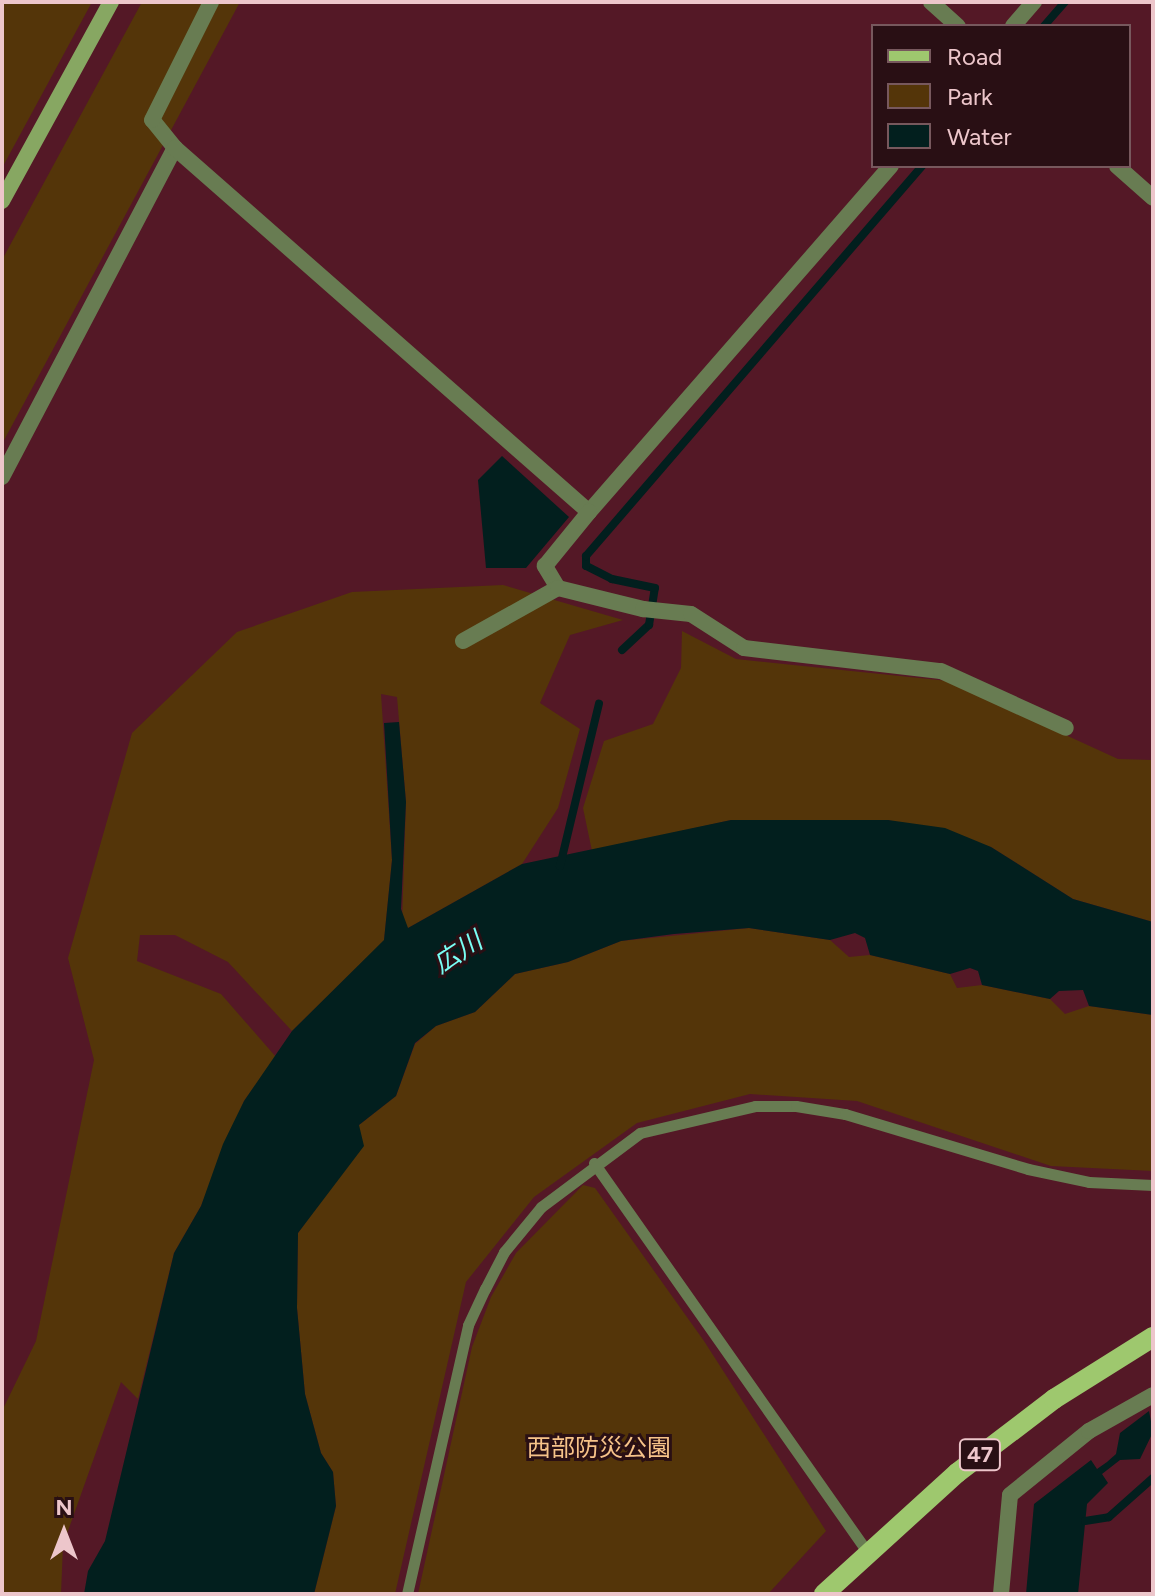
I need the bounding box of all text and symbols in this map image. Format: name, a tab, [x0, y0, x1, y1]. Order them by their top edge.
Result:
legend	[871, 24, 1131, 168]
text: Road	[947, 42, 1002, 71]
text: Park	[947, 82, 993, 111]
text: Water	[947, 122, 1012, 151]
water label: 広川	[428, 926, 488, 980]
park label: 西部防災公園	[527, 1434, 671, 1462]
road number: 47	[958, 1437, 1002, 1473]
north arrow	[24, 1492, 104, 1572]
text: N	[55, 1494, 73, 1521]

